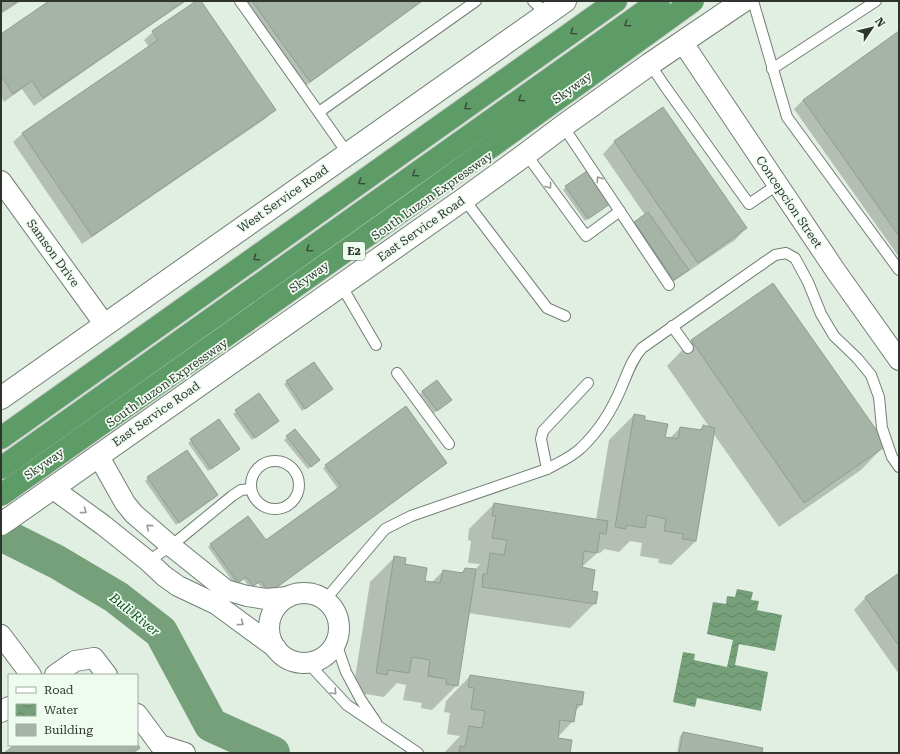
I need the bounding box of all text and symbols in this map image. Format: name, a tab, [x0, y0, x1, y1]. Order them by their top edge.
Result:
north arrow	[852, 8, 892, 48]
text: N	[872, 15, 888, 30]
one-way arrow	[624, 19, 631, 27]
one-way arrow	[571, 27, 578, 34]
street label: Skyway	[550, 68, 595, 107]
one-way arrow	[518, 94, 525, 102]
one-way arrow	[465, 102, 472, 109]
street label: South Luzon Expressway	[369, 148, 496, 243]
street label: Concepcion Street	[753, 153, 825, 251]
street label: West Service Road	[235, 162, 331, 236]
one-way arrow	[412, 169, 419, 177]
one-way arrow	[596, 176, 603, 183]
one-way arrow	[359, 178, 366, 185]
one-way arrow	[545, 181, 552, 188]
street label: East Service Road	[375, 193, 468, 264]
street label: Samson Drive	[24, 216, 82, 290]
road number: E2	[343, 242, 365, 260]
one-way arrow	[306, 244, 313, 252]
one-way arrow	[253, 253, 260, 260]
street label: Skyway	[286, 258, 332, 296]
street label: South Luzon Expressway	[104, 335, 231, 430]
street label: East Service Road	[110, 378, 203, 449]
street label: Skyway	[21, 445, 67, 483]
one-way arrow	[79, 506, 86, 513]
one-way arrow	[146, 524, 154, 532]
water label: Buli River	[106, 589, 163, 639]
one-way arrow	[237, 618, 244, 625]
legend	[8, 674, 138, 746]
text: Road	[44, 683, 74, 697]
one-way arrow	[329, 687, 337, 695]
text: Water	[44, 703, 78, 717]
text: Building	[44, 723, 93, 737]

